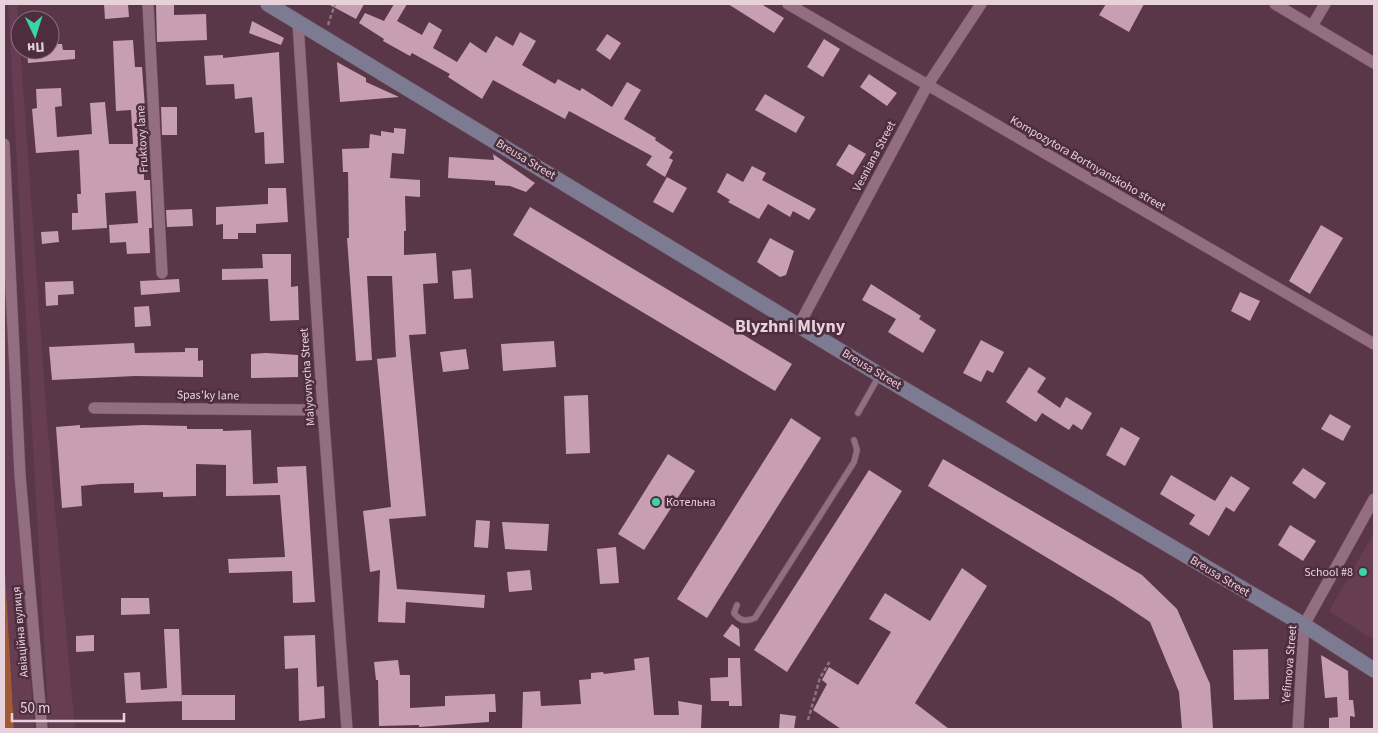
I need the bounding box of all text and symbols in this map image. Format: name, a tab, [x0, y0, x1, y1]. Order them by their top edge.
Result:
north arrow	[10, 10, 60, 60]
text: Пн	[26, 36, 45, 58]
street label: Fruktovy lane	[132, 105, 153, 173]
street label: Kompozytora Bortnyanskoho street	[1007, 112, 1169, 215]
street label: Vesniana Street	[849, 118, 900, 194]
street label: Breusa Street	[493, 135, 559, 184]
district label: Blyzhni Mlyny	[735, 314, 846, 339]
street label: Malyovnycha Street	[296, 327, 319, 426]
street label: Breusa Street	[839, 345, 905, 394]
street label: Spas'ky lane	[177, 386, 239, 405]
place label: Котельна	[666, 494, 716, 511]
marker: Котельна	[650, 496, 662, 508]
street label: Breusa Street	[1187, 552, 1253, 601]
place label: School #8	[1304, 564, 1353, 581]
marker: School #8	[1357, 566, 1369, 578]
street label: Авіаційна вулиця	[8, 586, 33, 678]
street label: Yefimova Street	[1278, 625, 1301, 705]
scale bar	[12, 690, 125, 722]
text: 50 m	[20, 698, 50, 719]

